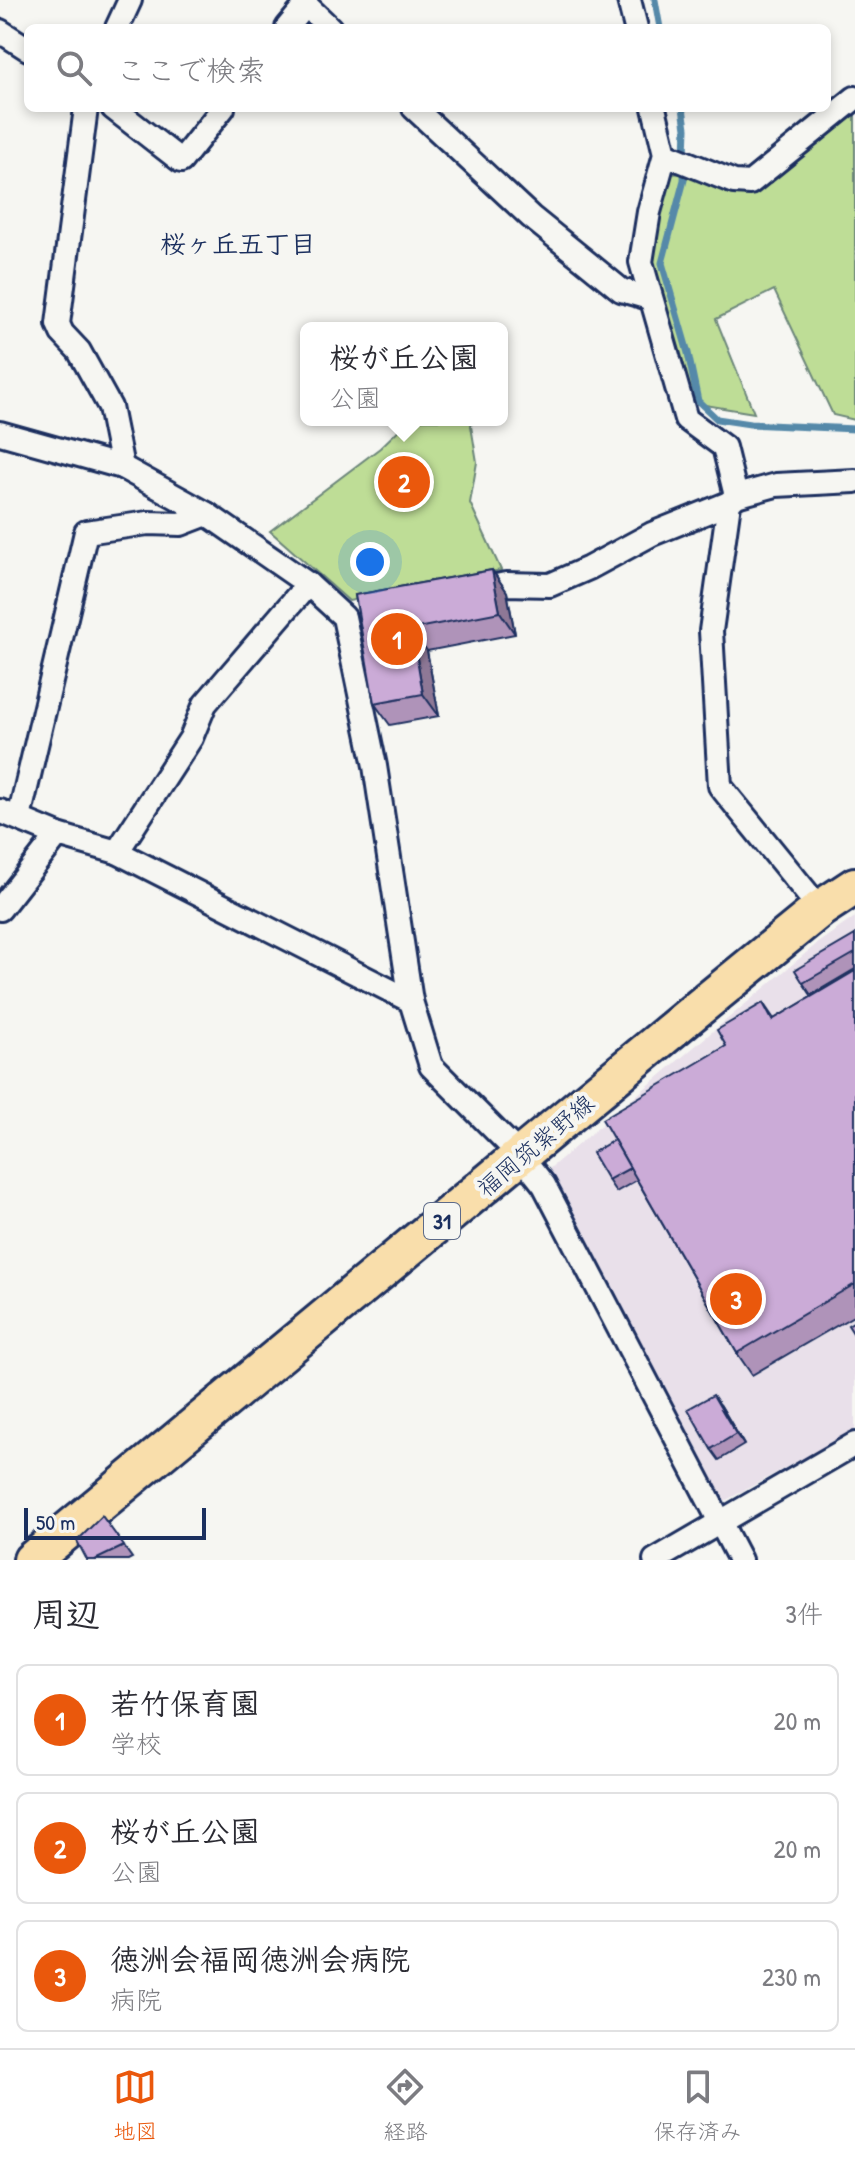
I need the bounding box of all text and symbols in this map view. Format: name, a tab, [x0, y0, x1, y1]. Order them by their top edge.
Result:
search box	[24, 24, 831, 112]
icon: search	[52, 46, 96, 90]
text: ここで検索	[116, 50, 266, 90]
district label: 桜ヶ丘五丁目	[160, 226, 316, 261]
popup	[300, 322, 508, 426]
text: 桜が丘公園	[329, 337, 479, 377]
text: 公園	[329, 380, 381, 415]
pin: 2	[378, 452, 430, 512]
your location	[350, 542, 390, 582]
pin: 1	[371, 609, 423, 669]
street label: 福岡筑紫野線	[470, 1086, 600, 1204]
road number: 31	[424, 1203, 460, 1239]
pin: 3	[710, 1269, 762, 1329]
scale bar	[24, 1504, 206, 1540]
text: 50 m	[36, 1507, 75, 1537]
text: 周辺	[32, 1591, 100, 1637]
text: 3件	[785, 1596, 823, 1631]
text: 若竹保育園	[110, 1683, 260, 1723]
text: 1	[55, 1703, 65, 1738]
text: 20 m	[774, 1703, 821, 1738]
text: 学校	[110, 1726, 162, 1761]
text: 桜が丘公園	[110, 1811, 260, 1851]
text: 2	[54, 1831, 66, 1866]
text: 20 m	[774, 1831, 821, 1866]
text: 公園	[110, 1854, 162, 1889]
text: 徳洲会福岡徳洲会病院	[110, 1939, 410, 1979]
text: 3	[54, 1959, 66, 1994]
text: 230 m	[762, 1959, 821, 1994]
text: 病院	[110, 1982, 162, 2017]
tab: 地図	[113, 2065, 157, 2146]
tab: 経路	[383, 2065, 428, 2146]
tab: 保存済み	[654, 2065, 742, 2146]

